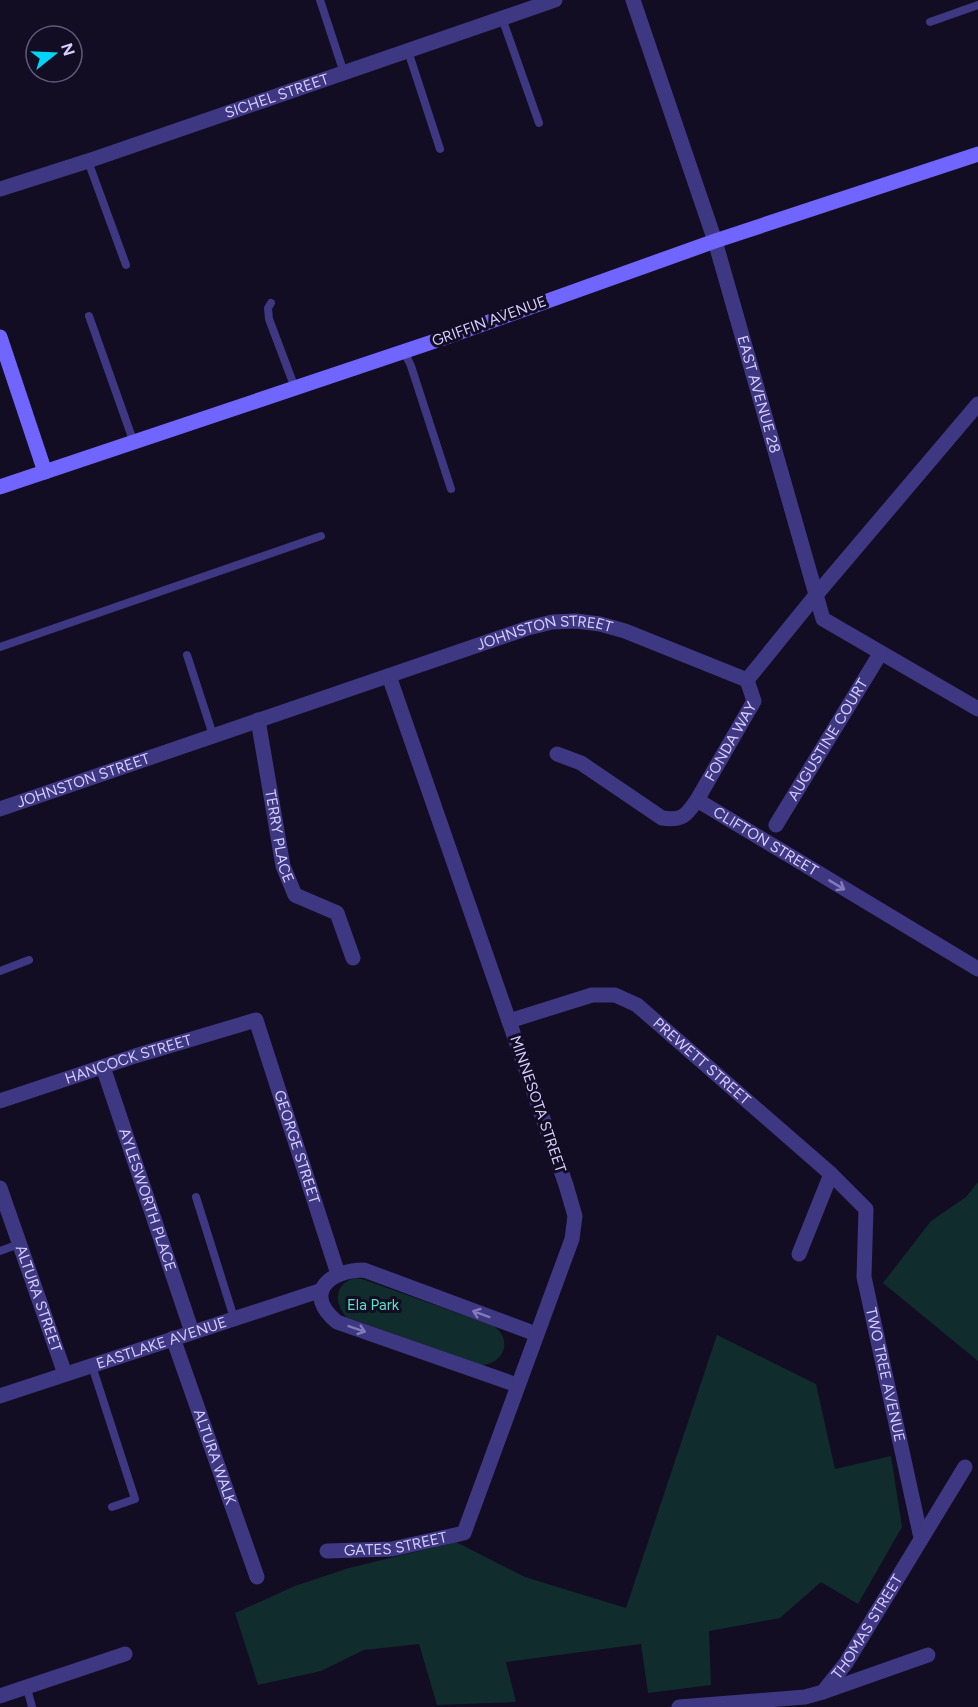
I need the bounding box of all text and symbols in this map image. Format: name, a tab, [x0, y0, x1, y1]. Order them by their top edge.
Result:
north arrow	[24, 24, 84, 84]
text: N	[57, 41, 79, 58]
street label: SICHEL STREET	[222, 69, 332, 122]
street label: GRIFFIN AVENUE	[429, 292, 549, 350]
street label: EAST AVENUE 28	[733, 333, 784, 455]
street label: JOHNSTON STREET	[474, 612, 615, 654]
street label: AUGUSTINE COURT	[784, 675, 872, 804]
street label: FONDA WAY	[701, 699, 761, 784]
street label: JOHNSTON STREET	[14, 749, 153, 812]
street label: TERRY PLACE	[261, 788, 298, 885]
street label: CLIFTON STREET	[710, 803, 822, 880]
one-way arrow	[828, 879, 845, 891]
street label: PREWETT STREET	[649, 1014, 755, 1109]
street label: HANCOCK STREET	[63, 1030, 195, 1088]
street label: MINNESOTA STREET	[506, 1033, 570, 1175]
street label: GEORGE STREET	[270, 1088, 324, 1207]
street label: AYLESWORTH PLACE	[115, 1126, 180, 1274]
street label: ALTURA STREET	[12, 1243, 66, 1355]
park label: Ela Park	[347, 1296, 400, 1314]
street label: TWO TREE AVENUE	[862, 1306, 909, 1444]
one-way arrow	[472, 1308, 491, 1319]
street label: EASTLAKE AVENUE	[94, 1313, 229, 1373]
one-way arrow	[347, 1324, 366, 1335]
street label: ALTURA WALK	[190, 1407, 240, 1508]
street label: GATES STREET	[344, 1528, 449, 1559]
street label: THOMAS STREET	[828, 1571, 907, 1683]

